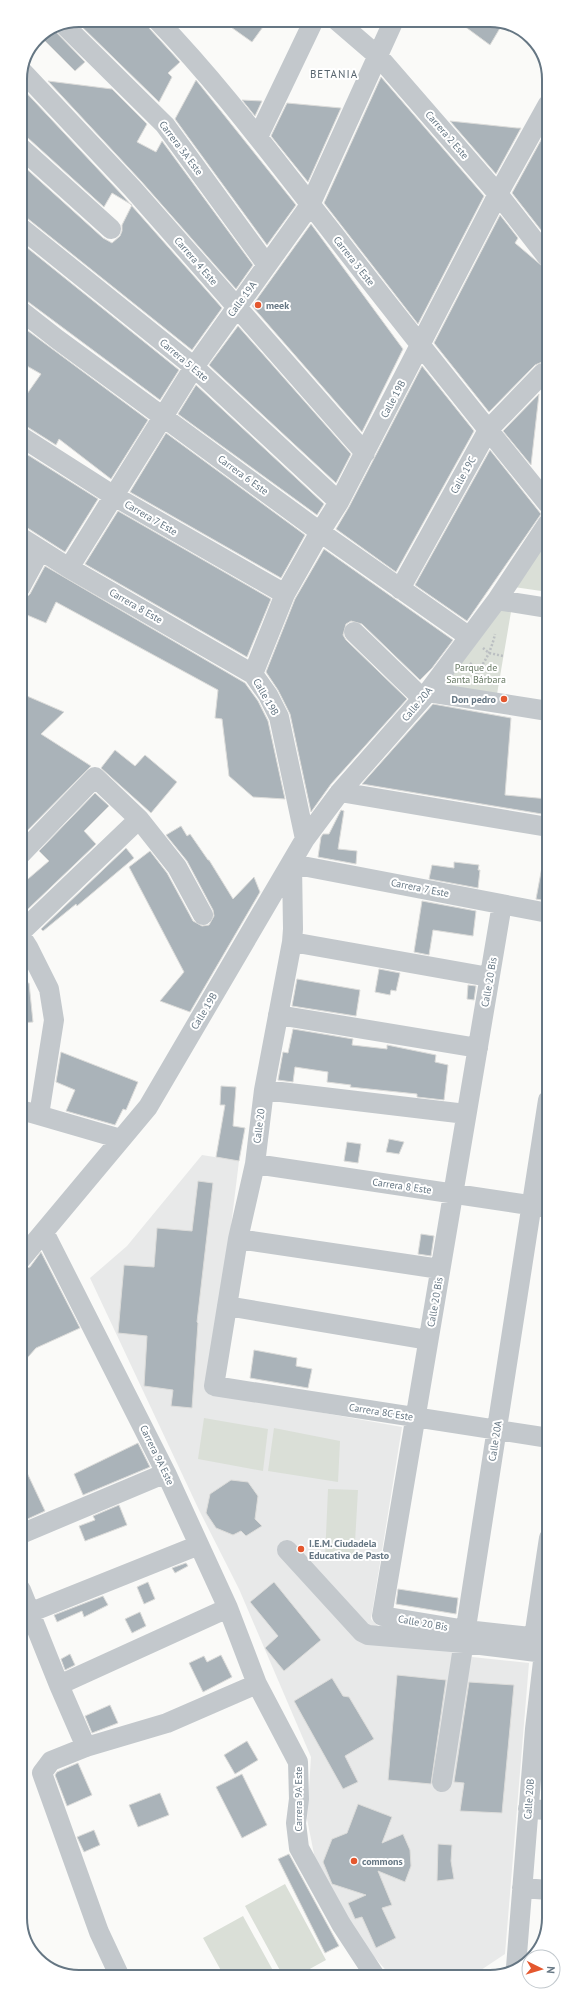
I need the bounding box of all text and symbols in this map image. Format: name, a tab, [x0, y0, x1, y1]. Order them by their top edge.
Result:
district label: BETANIA	[310, 67, 358, 81]
street label: Carrera 2 Este	[423, 108, 471, 162]
street label: Carrera 3A Este	[156, 118, 206, 178]
street label: Carrera 4 Este	[172, 234, 220, 288]
street label: Carrera 3 Este	[331, 234, 377, 288]
street label: Calle 19A	[225, 279, 259, 319]
place label: meek	[266, 299, 289, 312]
marker: meek	[253, 300, 263, 310]
street label: Carrera 5 Este	[157, 336, 211, 384]
street label: Calle 19B	[378, 378, 408, 420]
street label: Carrera 6 Este	[215, 452, 271, 498]
street label: Calle 19C	[447, 454, 479, 496]
street label: Carrera 7 Este	[122, 498, 180, 538]
street label: Carrera 8 Este	[107, 586, 165, 626]
park label: Parque de Santa Bárbara	[446, 661, 506, 686]
street label: Calle 19B	[250, 676, 282, 718]
street label: Calle 20A	[399, 684, 435, 724]
place label: Don pedro	[451, 693, 497, 706]
marker: Don pedro	[499, 694, 509, 704]
street label: Carrera 7 Este	[390, 876, 450, 900]
street label: Calle 20 Bis	[478, 956, 500, 1008]
street label: Calle 19B	[188, 990, 220, 1032]
street label: Calle 20	[250, 1107, 268, 1144]
street label: Carrera 8 Este	[372, 1175, 432, 1197]
street label: Calle 20 Bis	[424, 1276, 446, 1328]
street label: Carrera 8C Este	[348, 1401, 414, 1423]
street label: Calle 20A	[485, 1420, 505, 1462]
street label: Carrera 9A Este	[137, 1423, 177, 1487]
place label: I.E.M. Ciudadela Educativa de Pasto	[309, 1537, 390, 1562]
marker: I.E.M. Ciudadela Educativa de Pasto	[296, 1544, 306, 1554]
street label: Calle 20 Bis	[397, 1612, 449, 1634]
street label: Carrera 9A Este	[292, 1767, 305, 1831]
street label: Calle 20B	[521, 1778, 537, 1820]
place label: commons	[362, 1855, 403, 1868]
marker: commons	[349, 1856, 359, 1866]
north arrow	[521, 1949, 561, 1989]
text: N	[544, 1966, 558, 1974]

